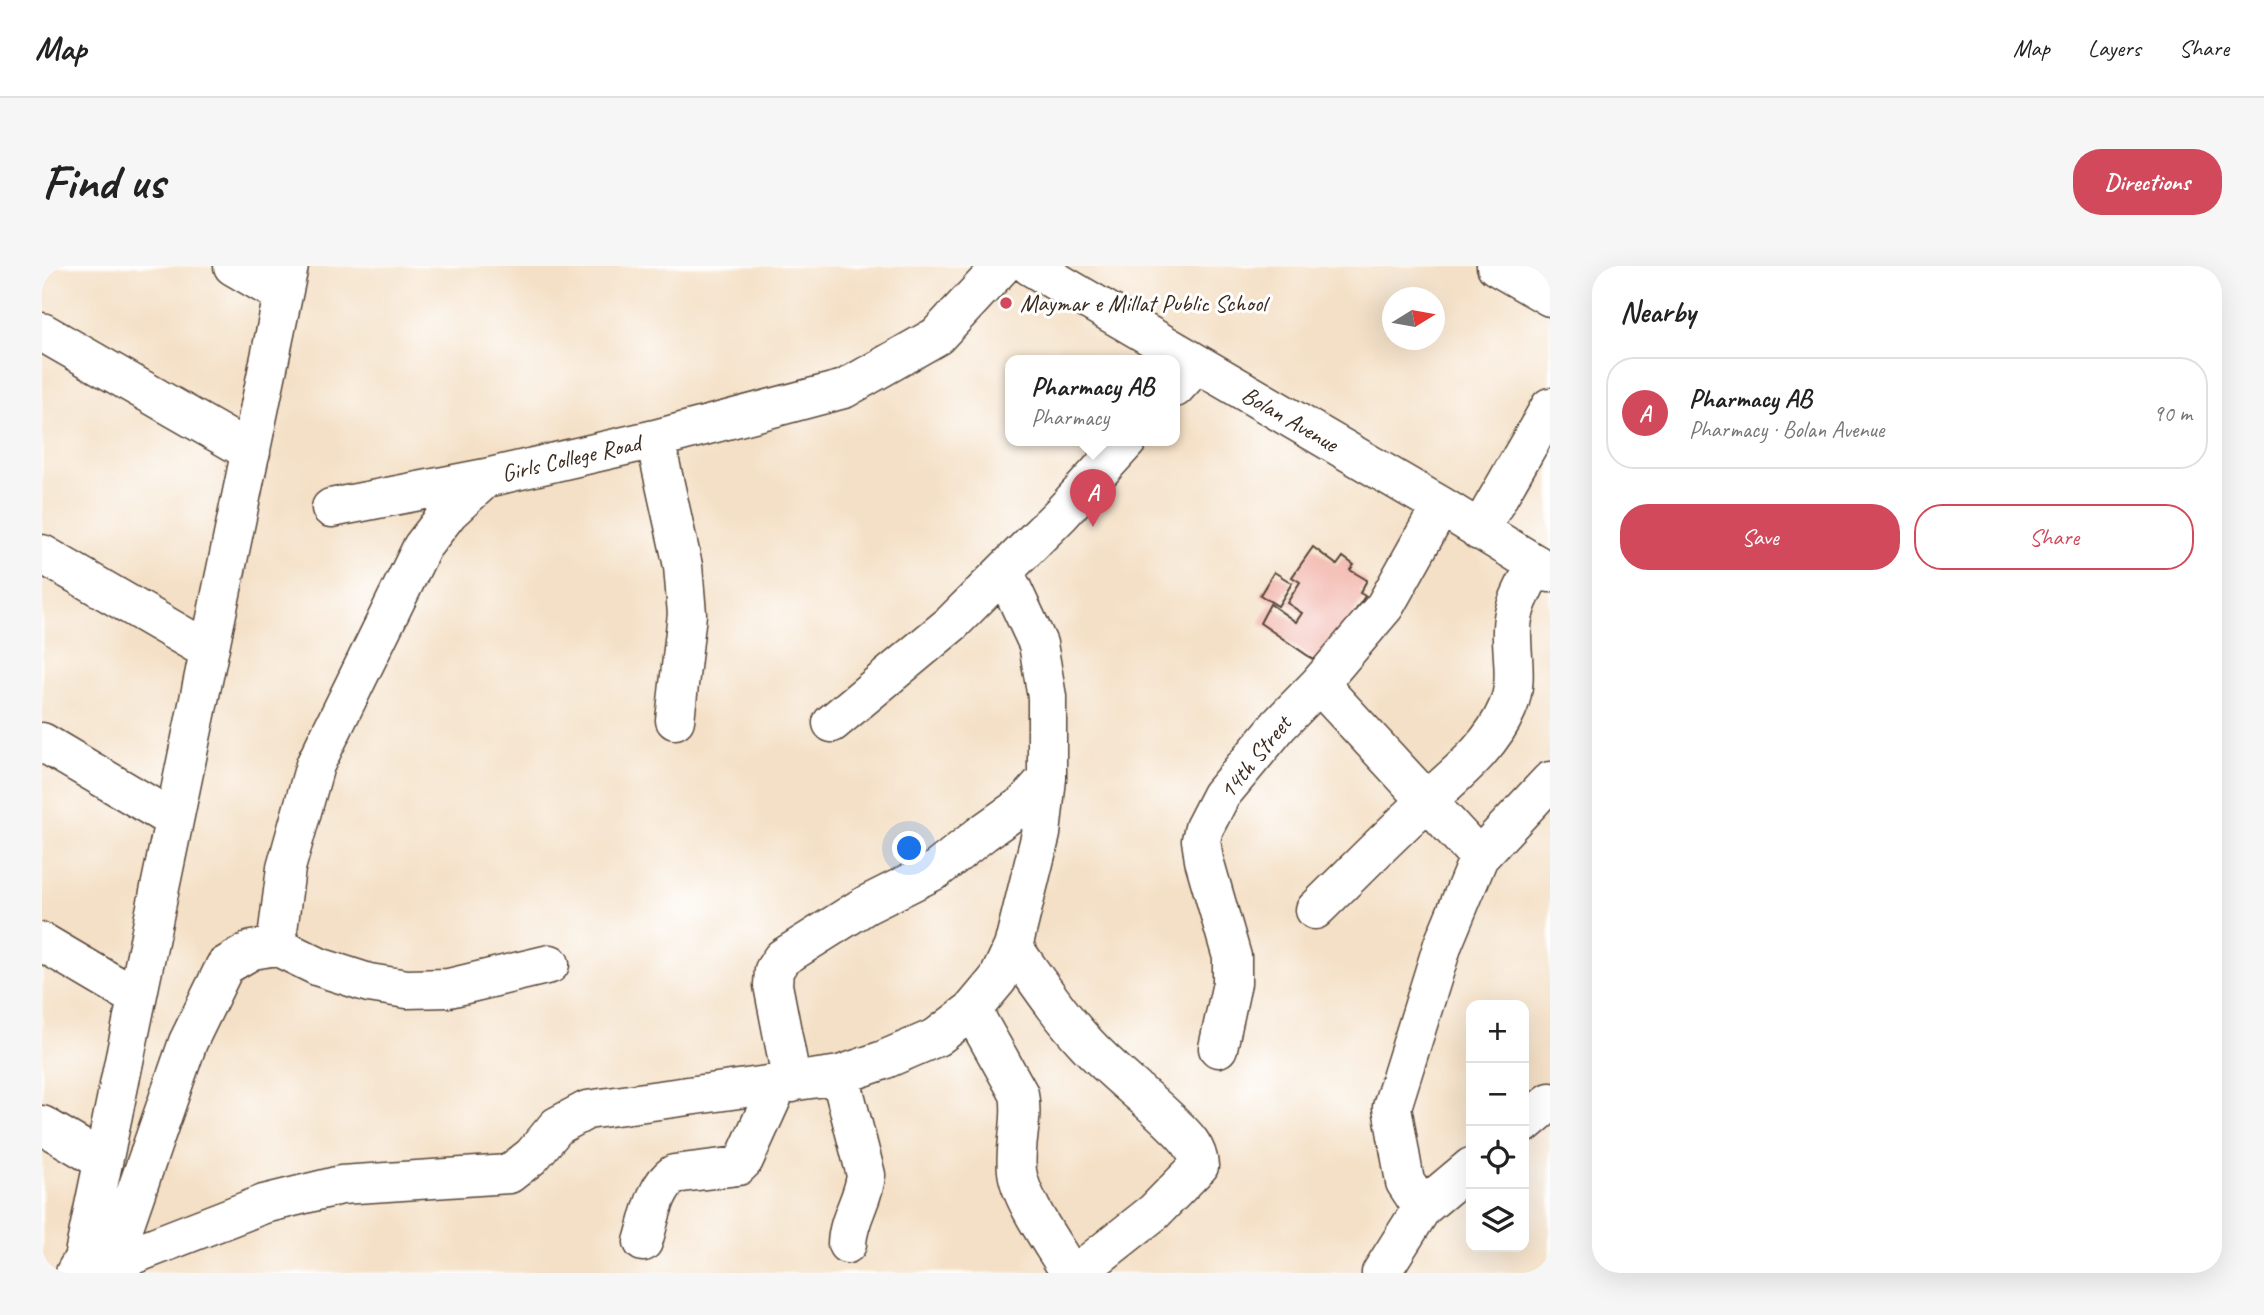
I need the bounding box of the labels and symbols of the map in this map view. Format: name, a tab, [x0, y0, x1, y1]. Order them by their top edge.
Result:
north arrow	[1382, 287, 1445, 350]
place label: Maymar e Millat Public School	[1020, 288, 1270, 318]
marker: Maymar e Millat Public School	[998, 295, 1014, 311]
street label: Bolan Avenue	[1236, 379, 1345, 460]
street label: Girls College Road	[499, 427, 647, 489]
pin: A	[1070, 469, 1116, 527]
street label: 14th Street	[1212, 708, 1299, 805]
your location	[892, 831, 926, 865]

